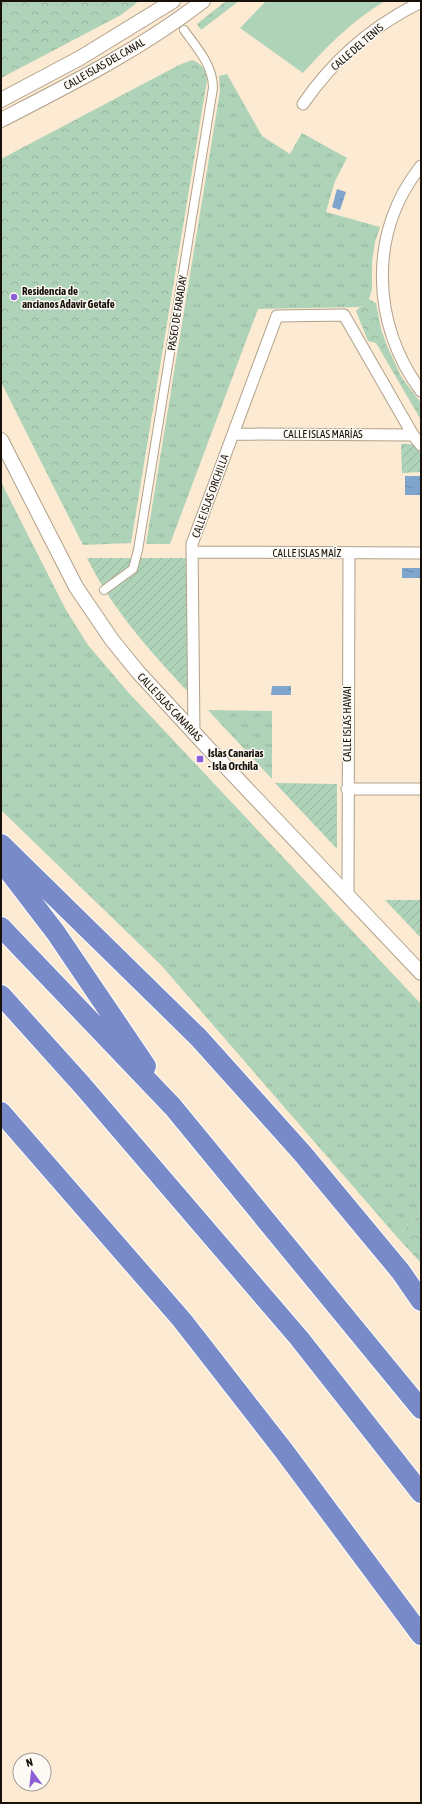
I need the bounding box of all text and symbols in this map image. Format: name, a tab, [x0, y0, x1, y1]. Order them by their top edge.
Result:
street label: CALLE DEL TENIS	[329, 21, 386, 73]
street label: CALLE ISLAS DEL CANAL	[61, 36, 147, 92]
street label: PASEO DE FARADAY	[165, 274, 189, 352]
place label: Residencia de ancianos Adavir Getafe	[22, 285, 115, 310]
marker: Residencia de ancianos Adavir Getafe	[9, 292, 19, 302]
street label: CALLE ISLAS MARÍAS	[283, 428, 363, 440]
street label: CALLE ISLAS ORCHILLA	[189, 452, 231, 539]
street label: CALLE ISLAS MAÍZ	[273, 547, 341, 559]
street label: CALLE ISLAS CANARIAS	[135, 670, 205, 744]
street label: CALLE ISLAS HAWAI	[341, 686, 353, 762]
place label: Islas Canarias - Isla Orchila	[208, 747, 264, 772]
marker: Islas Canarias - Isla Orchila	[195, 754, 205, 764]
north arrow	[12, 1752, 52, 1792]
text: N	[25, 1756, 34, 1769]

